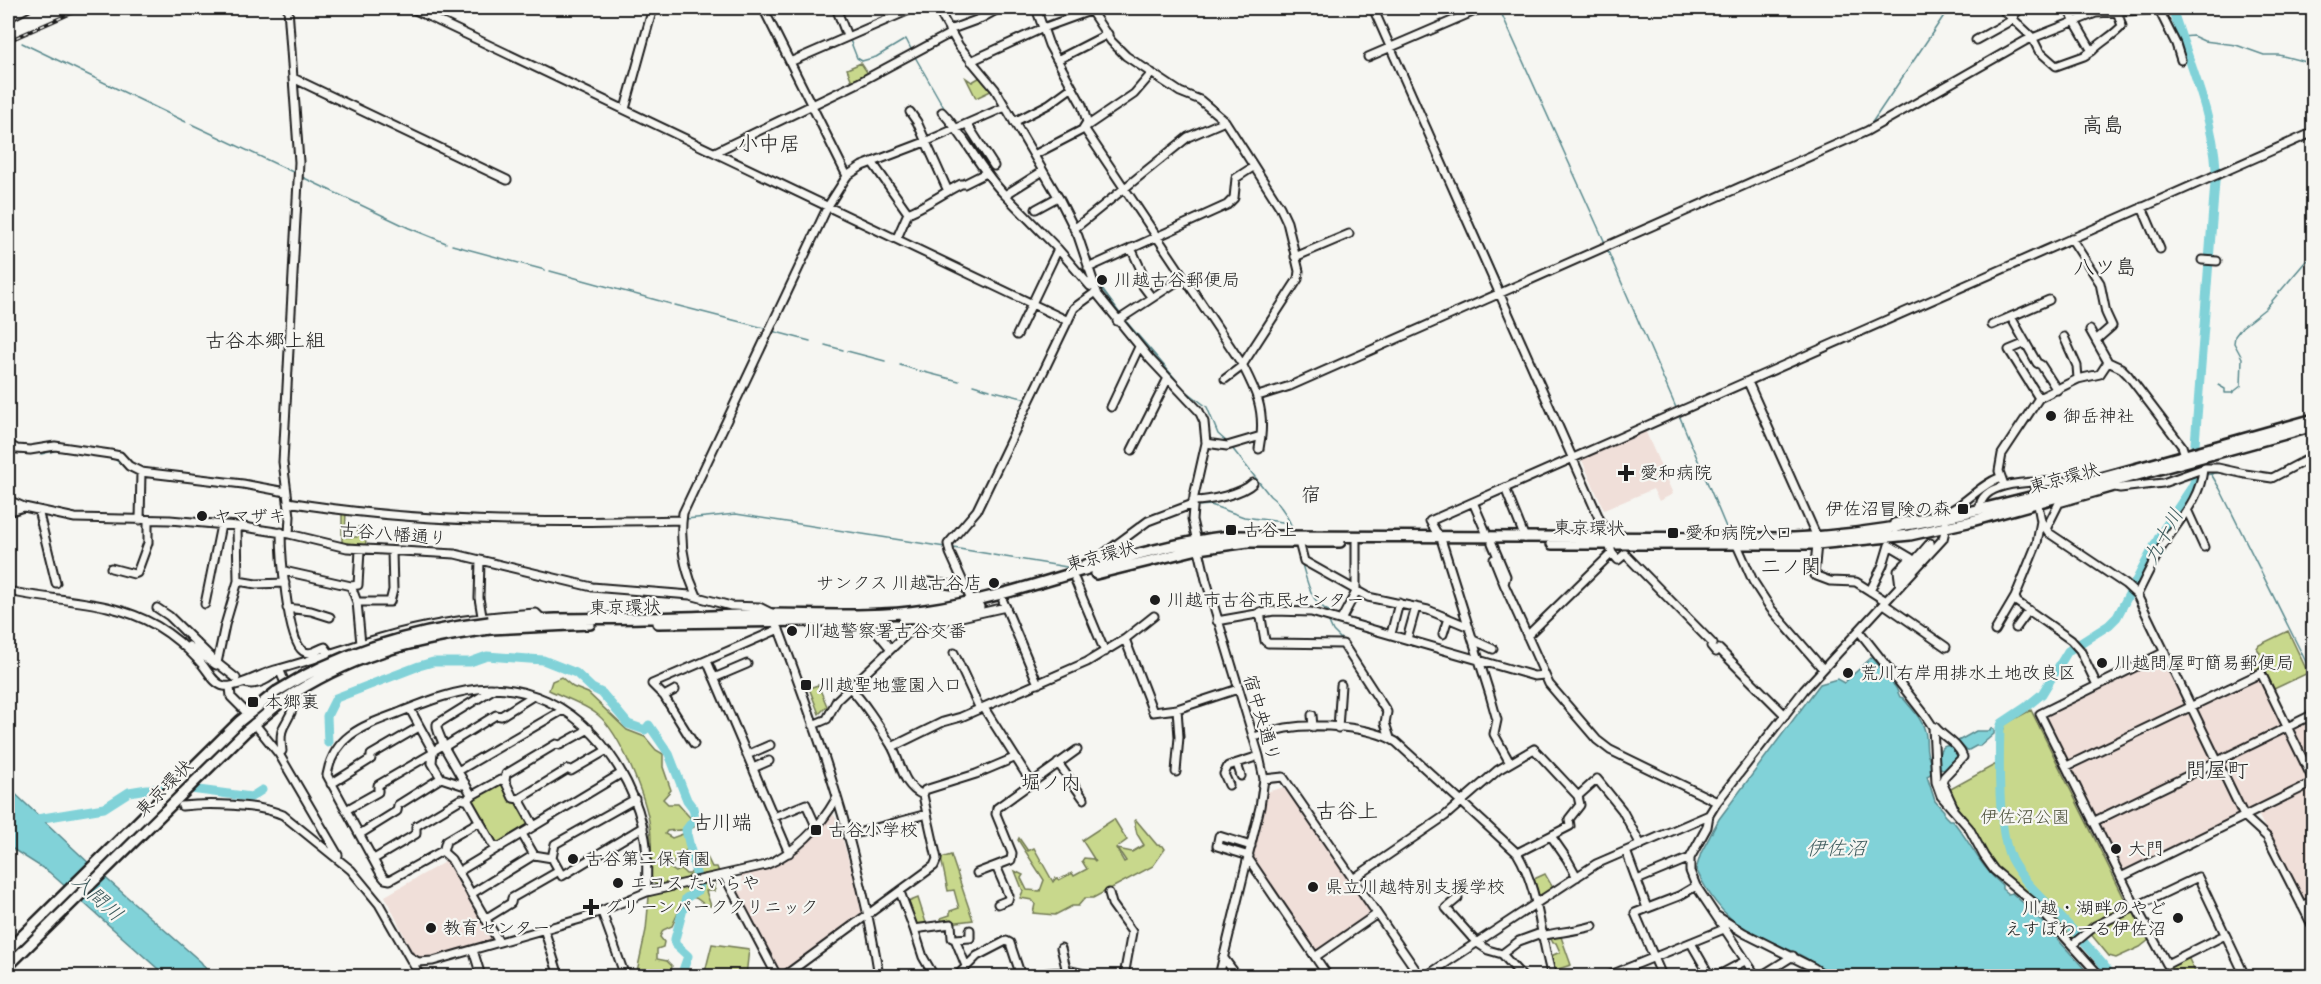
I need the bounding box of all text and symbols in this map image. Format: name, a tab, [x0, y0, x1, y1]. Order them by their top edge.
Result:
district label: 高島	[2082, 113, 2124, 143]
district label: 小中居	[738, 132, 801, 162]
district label: 八ツ島	[2074, 255, 2137, 285]
place label: 川越古谷郵便局	[1114, 270, 1240, 295]
marker: 川越古谷郵便局	[1095, 273, 1109, 287]
district label: 古谷本郷上組	[205, 329, 325, 357]
place label: 御岳神社	[2063, 406, 2135, 431]
marker: 御岳神社	[2044, 409, 2058, 423]
street label: 東京環状	[2027, 459, 2103, 502]
place label: 愛和病院	[1640, 463, 1712, 488]
marker: 愛和病院	[1617, 464, 1635, 482]
district label: 宿	[1301, 483, 1321, 511]
place label: 伊佐沼冒険の森	[1825, 499, 1951, 524]
marker: 伊佐沼冒険の森	[1956, 502, 1970, 516]
water label: 九十川	[2139, 504, 2192, 570]
place label: ヤマザキ	[214, 506, 286, 531]
marker: ヤマザキ	[195, 509, 209, 523]
street label: 東京環状	[1553, 517, 1625, 544]
street label: 古谷八幡通り	[338, 519, 448, 554]
place label: 古谷上	[1243, 520, 1297, 545]
marker: 古谷上	[1224, 523, 1238, 537]
place label: 愛和病院入口	[1685, 523, 1793, 548]
marker: 愛和病院入口	[1666, 526, 1680, 540]
street label: 東京環状	[1064, 537, 1140, 580]
district label: 二ノ関	[1761, 555, 1821, 583]
place label: サンクス 川越古谷店	[816, 573, 982, 598]
marker: サンクス 川越古谷店	[987, 576, 1001, 590]
place label: 川越市古谷市民センター	[1167, 590, 1364, 615]
marker: 川越市古谷市民センター	[1148, 593, 1162, 607]
street label: 東京環状	[589, 596, 661, 623]
place label: 川越警察署古谷交番	[804, 621, 966, 646]
marker: 川越警察署古谷交番	[785, 624, 799, 638]
place label: 川越問屋町簡易郵便局	[2114, 653, 2294, 678]
marker: 川越問屋町簡易郵便局	[2095, 656, 2109, 670]
place label: 荒川右岸用排水土地改良区	[1860, 663, 2076, 688]
marker: 荒川右岸用排水土地改良区	[1841, 666, 1855, 680]
street label: 宿中央通り	[1235, 672, 1284, 765]
place label: 川越聖地霊園入口	[818, 675, 962, 700]
marker: 川越聖地霊園入口	[799, 678, 813, 692]
place label: 本郷裏	[265, 692, 319, 717]
marker: 本郷裏	[246, 695, 260, 709]
street label: 東京環状	[131, 755, 200, 824]
district label: 問屋町	[2186, 758, 2249, 788]
district label: 堀ノ内	[1021, 771, 1081, 799]
district label: 古谷上	[1316, 799, 1379, 829]
park label: 伊佐沼公園	[1980, 807, 2070, 832]
district label: 古川端	[692, 811, 752, 839]
place label: 古谷小学校	[828, 820, 918, 845]
marker: 古谷小学校	[809, 823, 823, 837]
water label: 伊佐沼	[1806, 837, 1868, 865]
place label: 大門	[2128, 839, 2164, 864]
marker: 大門	[2109, 842, 2123, 856]
place label: 古谷第二保育園	[585, 849, 711, 874]
marker: 古谷第二保育園	[566, 852, 580, 866]
water label: 入間川	[64, 869, 128, 930]
place label: エコス たいらや	[630, 873, 760, 898]
marker: エコス たいらや	[611, 876, 625, 890]
place label: 県立川越特別支援学校	[1325, 877, 1505, 902]
marker: 県立川越特別支援学校	[1306, 880, 1320, 894]
place label: グリーンパーククリニック	[604, 897, 818, 922]
marker: グリーンパーククリニック	[582, 898, 600, 916]
place label: 川越・湖畔のやど えすぽわーる伊佐沼	[2005, 898, 2166, 944]
marker: 川越・湖畔のやど えすぽわーる伊佐沼	[2171, 911, 2185, 925]
place label: 教育センター	[443, 918, 550, 943]
marker: 教育センター	[424, 921, 438, 935]

